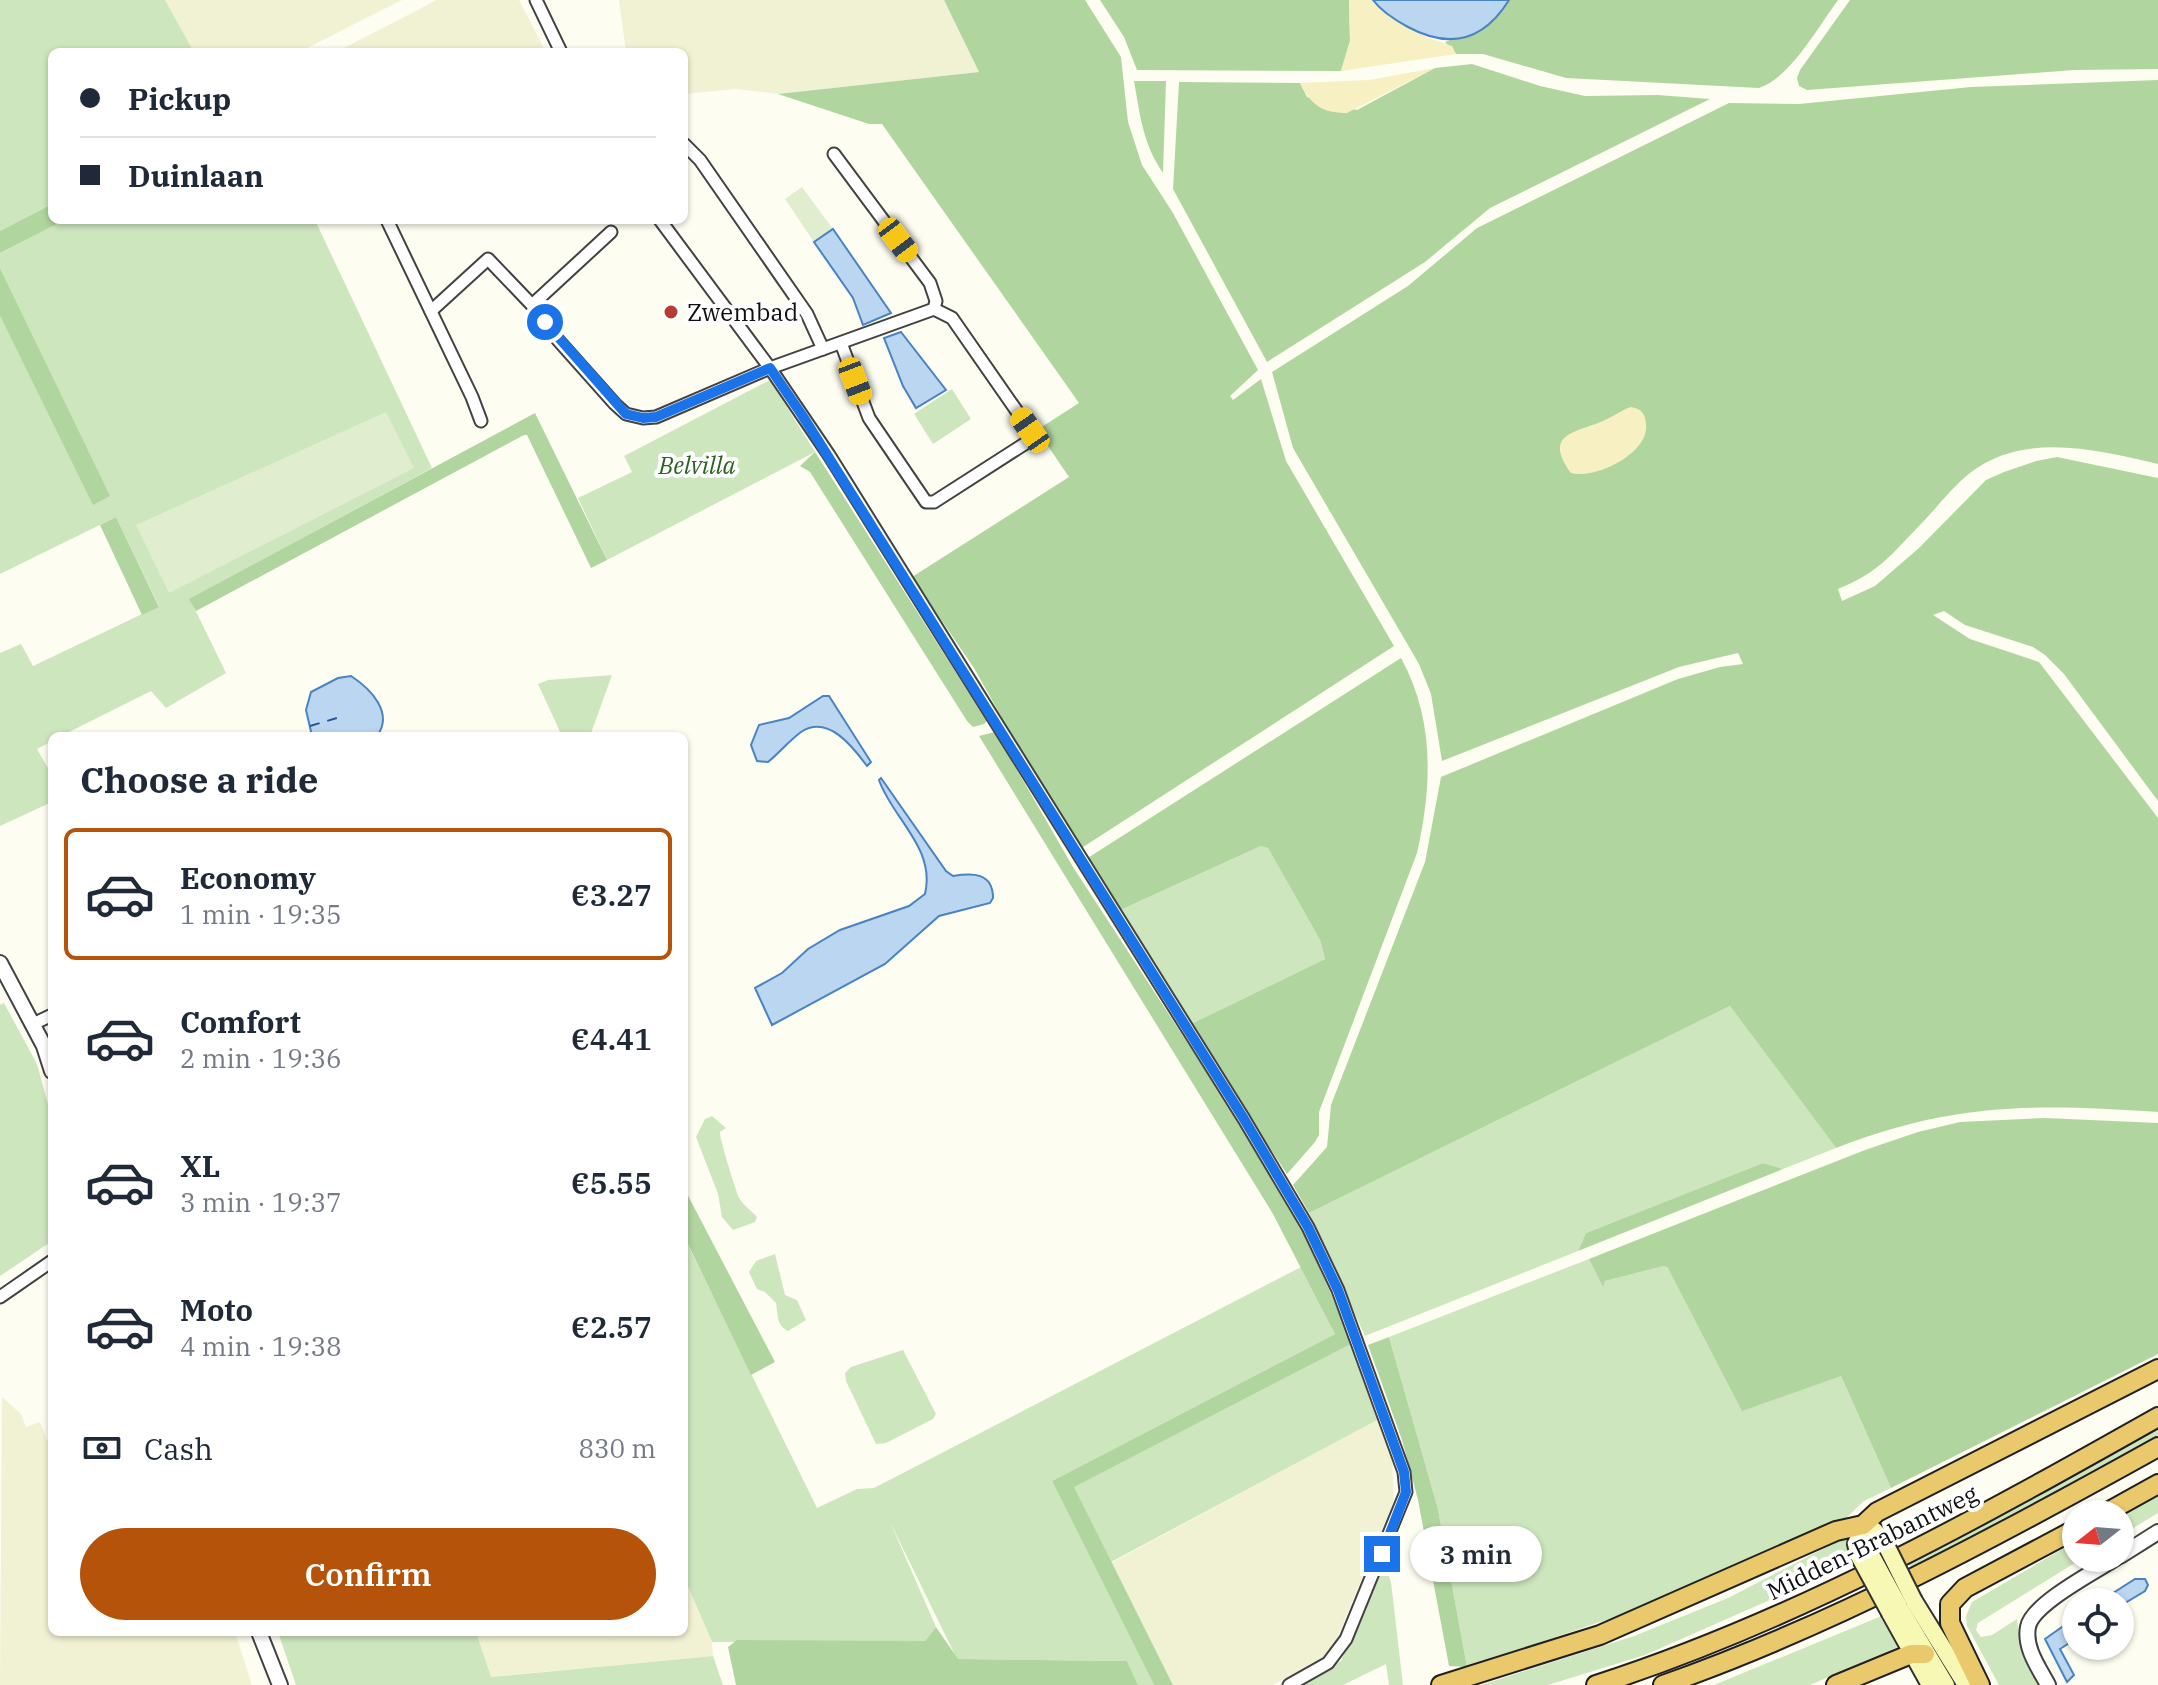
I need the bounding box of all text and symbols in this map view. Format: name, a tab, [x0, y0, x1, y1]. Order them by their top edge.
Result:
text: Pickup	[128, 79, 231, 118]
text: Duinlaan	[128, 156, 264, 195]
car	[874, 214, 922, 266]
place label: Zwembad	[687, 296, 798, 328]
marker: Zwembad	[662, 303, 680, 321]
route start	[527, 304, 563, 340]
car	[835, 354, 875, 408]
car	[1006, 403, 1054, 457]
park label: Belvilla	[657, 449, 736, 481]
text: Choose a ride	[80, 756, 319, 803]
icon: car	[84, 858, 156, 930]
text: Economy	[180, 858, 316, 897]
text: €3.27	[571, 875, 652, 914]
text: 1 min · 19:35	[180, 897, 342, 931]
icon: car	[84, 1002, 156, 1074]
text: Comfort	[180, 1002, 301, 1041]
text: €4.41	[571, 1019, 652, 1058]
text: 2 min · 19:36	[180, 1041, 342, 1075]
icon: car	[84, 1146, 156, 1218]
text: XL	[180, 1146, 220, 1185]
text: €5.55	[571, 1163, 652, 1202]
text: 3 min · 19:37	[180, 1185, 342, 1219]
icon: car	[84, 1290, 156, 1362]
text: Moto	[180, 1290, 253, 1329]
text: €2.57	[571, 1307, 652, 1346]
text: 4 min · 19:38	[180, 1329, 342, 1363]
icon: cash	[80, 1426, 124, 1470]
text: Cash	[144, 1429, 213, 1468]
text: 830 m	[578, 1431, 656, 1465]
street label: Midden-Brabantweg	[1761, 1477, 1983, 1607]
north arrow	[2062, 1500, 2134, 1572]
map controls	[2062, 1500, 2134, 1660]
callout: 3 min	[1410, 1526, 1542, 1582]
button: Confirm	[80, 1528, 656, 1620]
route end	[1364, 1536, 1400, 1572]
text: 3 min	[1440, 1537, 1512, 1571]
button: locate	[2062, 1588, 2134, 1660]

